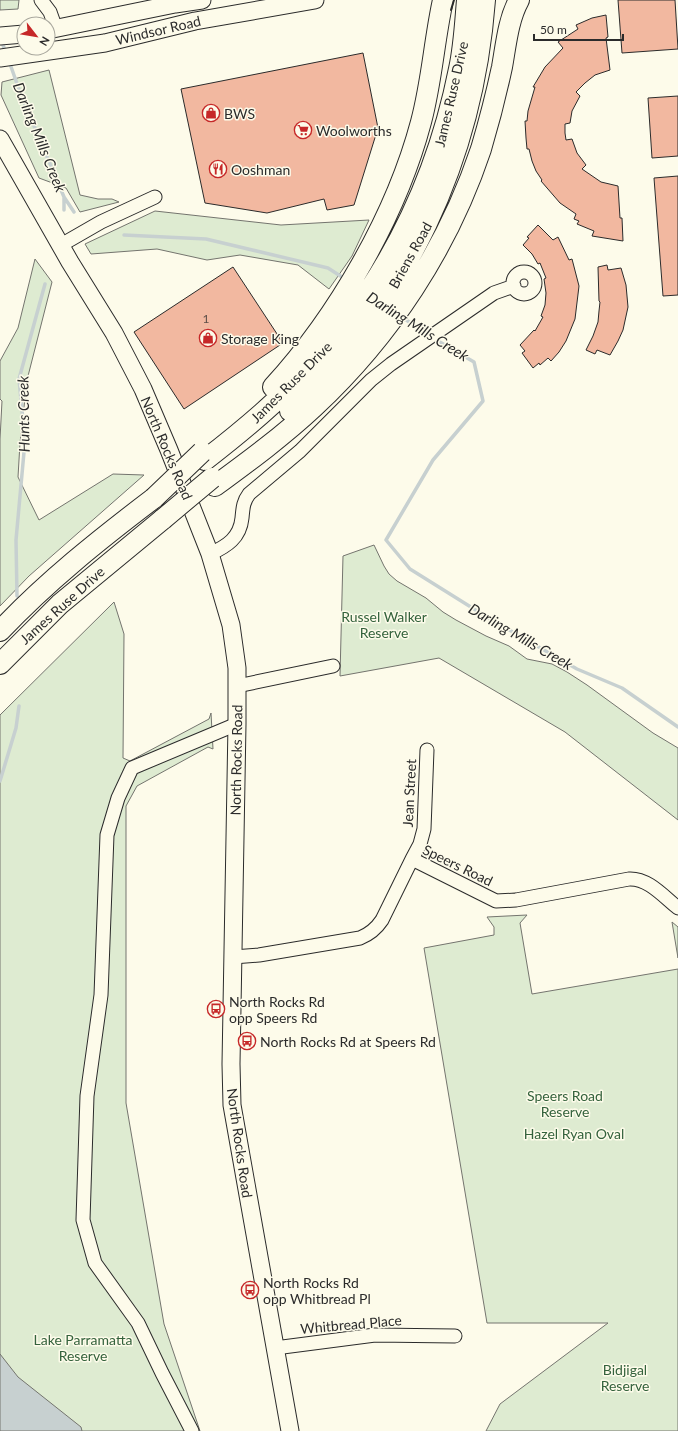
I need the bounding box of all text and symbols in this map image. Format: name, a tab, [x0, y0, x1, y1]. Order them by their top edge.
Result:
street label: Windsor Road	[114, 12, 202, 48]
north arrow	[16, 16, 56, 56]
scale bar	[534, 16, 623, 42]
text: 50 m	[540, 22, 567, 37]
text: N	[37, 34, 53, 48]
street label: James Ruse Drive	[431, 40, 471, 148]
water label: Darling Mills Creek	[10, 79, 71, 195]
shop icon: BWS	[201, 103, 221, 123]
place label: BWS	[224, 105, 255, 122]
supermarket icon: Woolworths	[293, 120, 313, 140]
place label: Woolworths	[316, 122, 392, 139]
restaurant icon: Ooshman	[208, 159, 228, 179]
place label: Ooshman	[231, 161, 290, 178]
street label: Briens Road	[385, 219, 435, 291]
water label: Darling Mills Creek	[364, 287, 473, 365]
house number: 1	[203, 311, 210, 326]
shop icon: Storage King	[198, 328, 218, 348]
place label: Storage King	[221, 330, 299, 347]
street label: James Ruse Drive	[247, 338, 335, 426]
water label: Hunts Creek	[13, 375, 33, 453]
street label: North Rocks Road	[138, 394, 196, 502]
street label: James Ruse Drive	[16, 563, 108, 647]
water label: Darling Mills Creek	[466, 599, 577, 673]
park label: Russel Walker Reserve	[341, 608, 427, 641]
street label: North Rocks Road	[227, 705, 245, 815]
street label: Jean Street	[399, 758, 419, 828]
street label: Speers Road	[420, 841, 496, 889]
place label: North Rocks Rd opp Speers Rd	[229, 993, 325, 1026]
bus stop icon: North Rocks Rd opp Speers Rd	[206, 999, 226, 1019]
bus stop icon: North Rocks Rd at Speers Rd	[237, 1031, 257, 1051]
place label: North Rocks Rd at Speers Rd	[260, 1033, 436, 1050]
street label: North Rocks Road	[224, 1087, 256, 1199]
park label: Speers Road Reserve	[527, 1087, 603, 1120]
park label: Hazel Ryan Oval	[524, 1125, 624, 1142]
place label: North Rocks Rd opp Whitbread Pl	[263, 1274, 371, 1307]
bus stop icon: North Rocks Rd opp Whitbread Pl	[240, 1280, 260, 1300]
street label: Whitbread Place	[300, 1311, 402, 1337]
park label: Lake Parramatta Reserve	[34, 1331, 132, 1364]
park label: Bidjigal Reserve	[601, 1361, 649, 1394]

